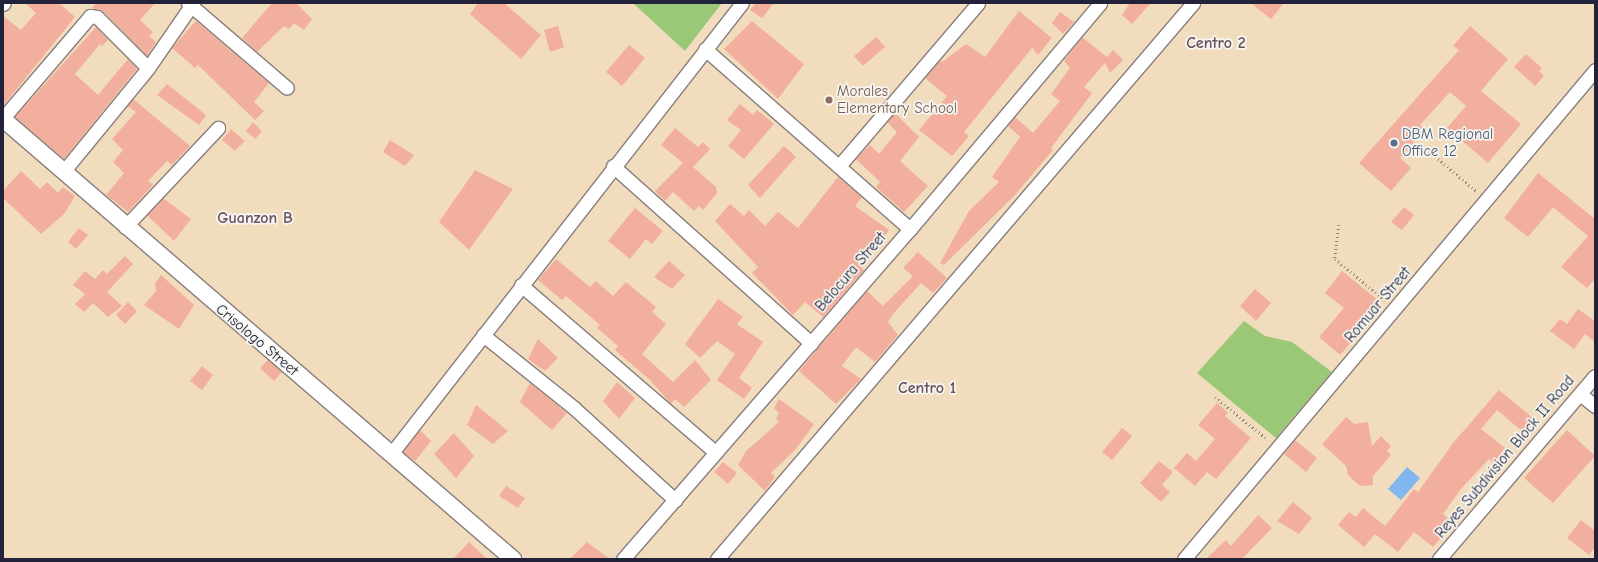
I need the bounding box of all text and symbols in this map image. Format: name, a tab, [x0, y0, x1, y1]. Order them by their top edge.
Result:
district label: Centro 2	[1186, 33, 1246, 53]
place label: Morales Elementary School	[837, 82, 957, 117]
marker: Morales Elementary School	[824, 95, 834, 105]
place label: DBM Regional Office 12	[1402, 125, 1493, 160]
marker: DBM Regional Office 12	[1389, 138, 1399, 148]
district label: Guanzon B	[217, 208, 293, 228]
street label: Belocura Street	[812, 229, 890, 315]
street label: Romuar Street	[1341, 264, 1415, 346]
street label: Crisologo Street	[212, 300, 302, 380]
street label: Reyes Subdivision Block II Road	[1432, 372, 1578, 542]
district label: Centro 1	[898, 378, 956, 398]

